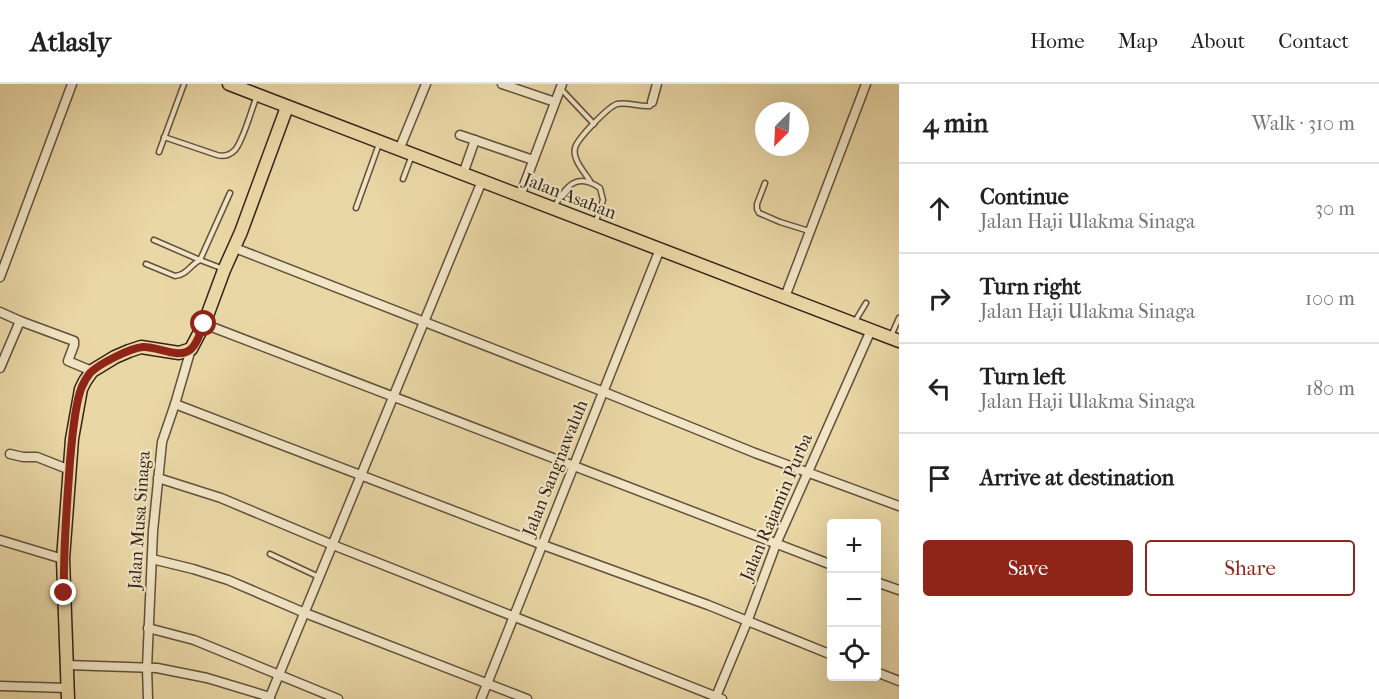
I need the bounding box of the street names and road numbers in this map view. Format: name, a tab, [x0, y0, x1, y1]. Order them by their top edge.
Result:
street label: Jalan Asahan	[519, 168, 620, 224]
street label: Jalan Sangnawaluh	[518, 397, 592, 541]
street label: Jalan Rajamin Purba	[735, 430, 817, 586]
street label: Jalan Musa Sinaga	[124, 449, 155, 592]

